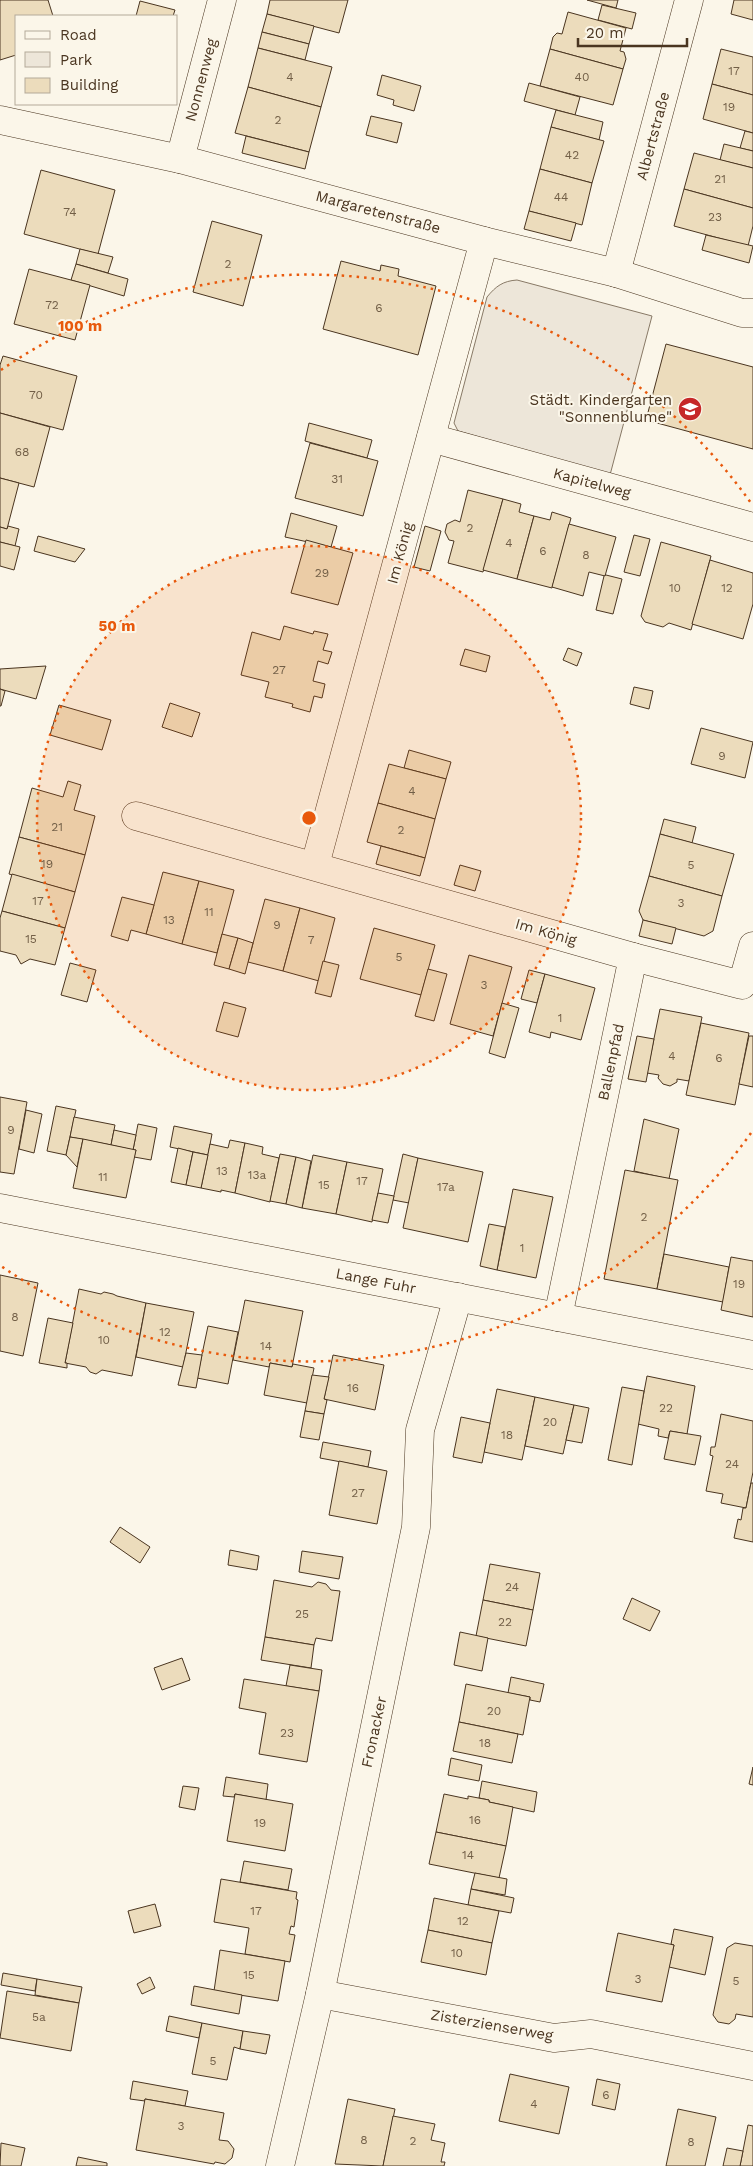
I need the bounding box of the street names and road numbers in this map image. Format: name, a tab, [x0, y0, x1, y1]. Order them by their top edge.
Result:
street label: Nonnenweg	[181, 36, 221, 123]
street label: Albertstraße	[633, 90, 673, 182]
street label: Margaretenstraße	[314, 187, 442, 237]
street label: Kapitelweg	[551, 464, 633, 502]
street label: Im König	[383, 520, 417, 586]
street label: Im König	[513, 915, 579, 949]
street label: Ballenpfad	[594, 1022, 628, 1102]
street label: Lange Fuhr	[334, 1264, 418, 1298]
street label: Fronacker	[358, 1695, 390, 1769]
street label: Zisterzienserweg	[429, 2005, 555, 2045]

